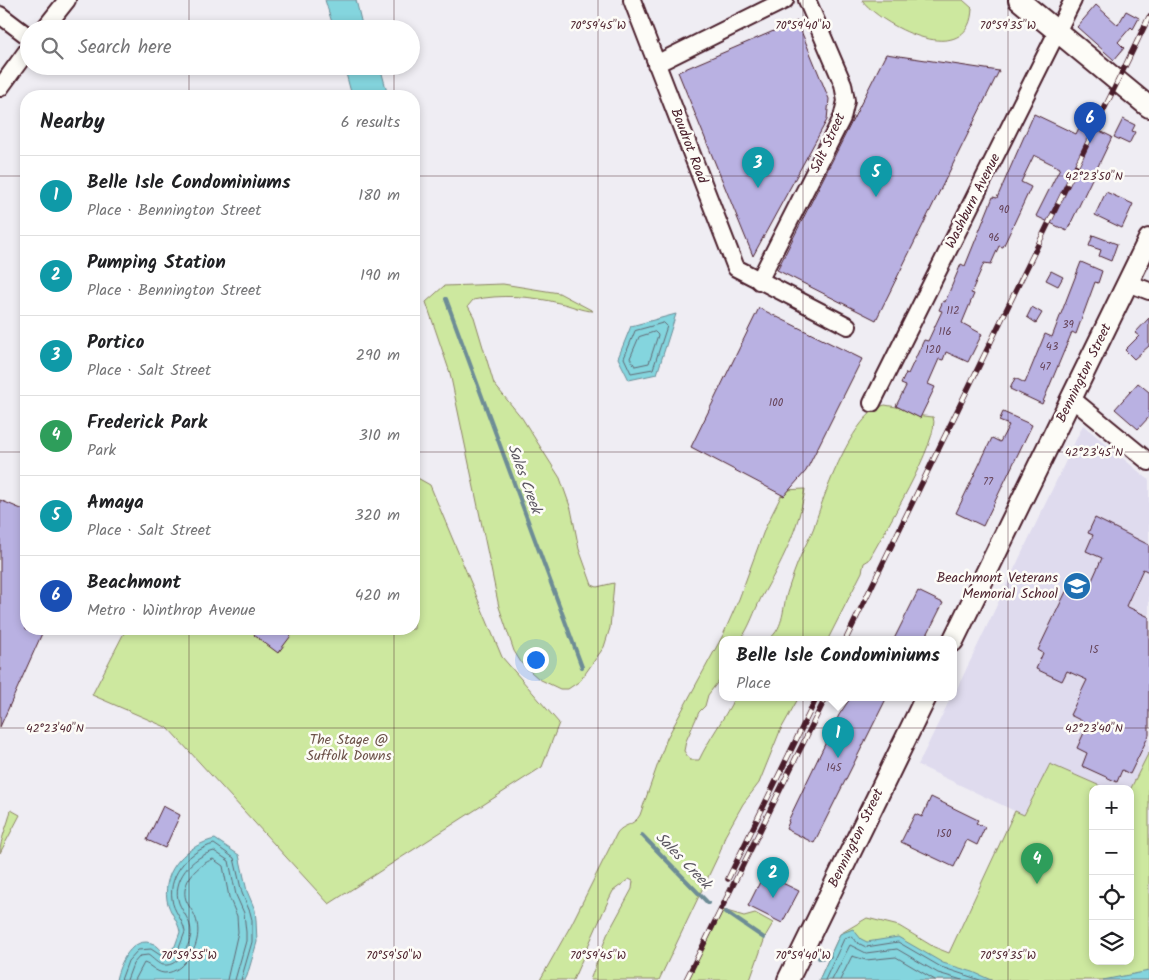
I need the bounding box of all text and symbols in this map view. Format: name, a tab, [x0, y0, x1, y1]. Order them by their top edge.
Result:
text: 70°59'45"W	[570, 16, 626, 35]
text: 70°59'40"W	[775, 16, 831, 35]
text: 70°59'35"W	[980, 16, 1036, 35]
search box	[20, 20, 420, 75]
text: Search here	[78, 33, 172, 63]
icon: search	[38, 34, 66, 62]
pin: 6	[1074, 102, 1106, 143]
street label: Boudrot Road	[665, 105, 714, 188]
text: Nearby	[40, 106, 105, 139]
street label: Salt Street	[805, 109, 852, 177]
text: 6 results	[341, 110, 400, 135]
pin: 3	[742, 147, 774, 188]
street label: Washburn Avenue	[940, 149, 1007, 252]
pin: 5	[860, 156, 892, 197]
text: 42°23'50"N	[1065, 167, 1123, 186]
text: Belle Isle Condominiums	[87, 168, 291, 198]
text: 1	[54, 183, 58, 208]
text: 180 m	[358, 183, 400, 208]
text: Place · Bennington Street	[87, 198, 261, 223]
house number: 90	[999, 201, 1010, 219]
house number: 96	[988, 229, 1000, 247]
text: Pumping Station	[87, 248, 226, 278]
text: 2	[51, 263, 61, 288]
text: 190 m	[360, 263, 400, 288]
text: Place · Bennington Street	[87, 278, 261, 303]
house number: 112	[946, 302, 960, 320]
house number: 39	[1062, 316, 1074, 334]
street label: Bennington Street	[1050, 319, 1118, 426]
house number: 116	[938, 323, 952, 341]
text: Portico	[87, 328, 144, 358]
house number: 43	[1046, 338, 1058, 356]
house number: 120	[925, 341, 941, 359]
text: 3	[52, 343, 60, 368]
text: 290 m	[356, 343, 400, 368]
text: Place · Salt Street	[87, 358, 211, 383]
house number: 47	[1039, 358, 1051, 376]
house number: 100	[769, 394, 784, 412]
text: Frederick Park	[87, 408, 207, 438]
text: 4	[52, 423, 60, 448]
text: 310 m	[359, 423, 400, 448]
text: Park	[87, 438, 116, 463]
water label: Sales Creek	[500, 441, 548, 519]
text: 42°23'45"N	[1065, 443, 1123, 462]
house number: 77	[983, 473, 994, 491]
text: Amaya	[87, 488, 144, 518]
text: 5	[52, 503, 60, 528]
text: 320 m	[354, 503, 400, 528]
text: Place · Salt Street	[87, 518, 211, 543]
place label: Beachmont Veterans Memorial School	[936, 567, 1059, 605]
text: Beachmont	[87, 568, 181, 598]
school or university icon: Beachmont Veterans Memorial School	[1062, 571, 1092, 601]
text: 6	[52, 583, 60, 608]
text: 420 m	[355, 583, 400, 608]
text: Metro · Winthrop Avenue	[87, 598, 256, 623]
popup	[719, 636, 957, 701]
text: Belle Isle Condominiums	[736, 641, 940, 671]
house number: 15	[1089, 641, 1100, 659]
your location	[523, 647, 549, 673]
text: Place	[736, 671, 771, 696]
pin: 1	[822, 717, 854, 758]
text: 42°23'40"N	[26, 719, 84, 738]
text: 42°23'40"N	[1065, 719, 1123, 738]
park label: The Stage @ Suffolk Downs	[307, 729, 391, 767]
house number: 145	[826, 759, 843, 777]
street label: Bennington Street	[822, 784, 890, 891]
map controls	[1089, 785, 1134, 965]
button: +	[1089, 785, 1134, 830]
house number: 150	[937, 825, 952, 843]
water label: Sales Creek	[649, 827, 718, 897]
button: −	[1089, 830, 1134, 875]
pin: 4	[1021, 843, 1053, 884]
pin: 2	[757, 857, 789, 898]
button: locate	[1089, 875, 1134, 920]
button: layers	[1089, 920, 1134, 965]
text: 70°59'55"W	[161, 946, 217, 965]
text: 70°59'50"W	[366, 946, 422, 965]
text: 70°59'45"W	[570, 946, 626, 965]
text: 70°59'40"W	[775, 946, 831, 965]
text: 70°59'35"W	[980, 946, 1036, 965]

